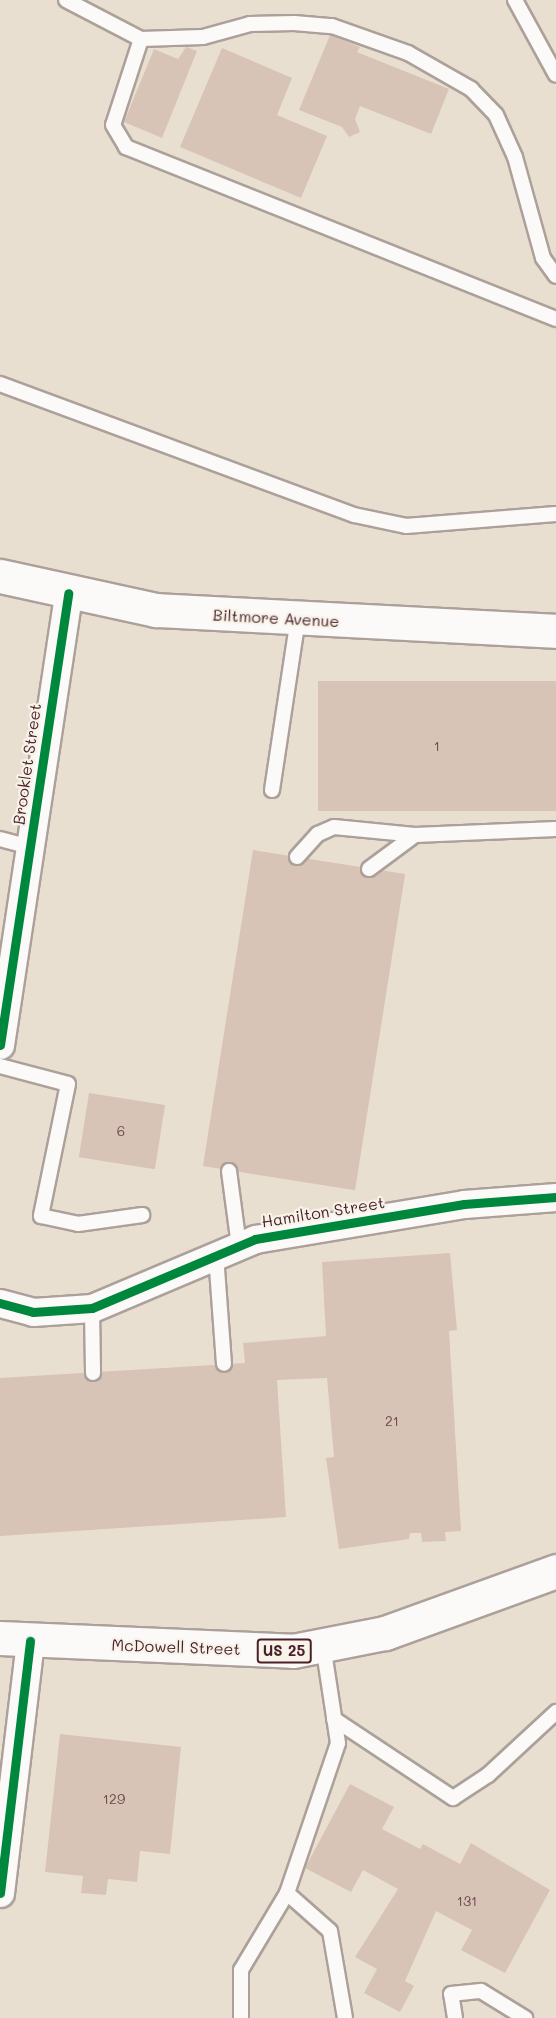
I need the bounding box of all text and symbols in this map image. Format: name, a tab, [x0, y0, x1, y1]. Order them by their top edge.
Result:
street label: Biltmore Avenue	[212, 605, 340, 631]
street label: Brooklet Street	[9, 702, 45, 826]
house number: 1	[434, 738, 440, 754]
house number: 6	[117, 1123, 125, 1139]
street label: Hamilton Street	[260, 1193, 386, 1231]
house number: 21	[385, 1413, 399, 1429]
street label: McDowell Street	[111, 1635, 241, 1659]
road number: US 25	[256, 1639, 312, 1663]
house number: 129	[103, 1791, 125, 1807]
house number: 131	[457, 1893, 477, 1909]

